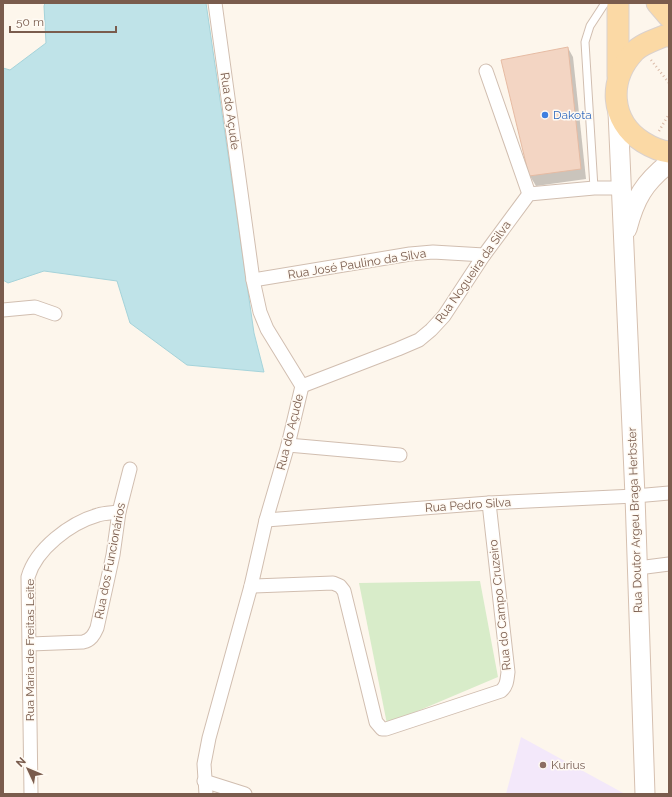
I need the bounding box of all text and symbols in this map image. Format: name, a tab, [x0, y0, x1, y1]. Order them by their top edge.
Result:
scale bar	[10, 8, 116, 34]
text: 50 m	[16, 15, 44, 29]
street label: Rua do Açude	[218, 71, 242, 151]
place label: Dakota	[553, 108, 592, 122]
marker: Dakota	[540, 110, 550, 120]
street label: Rua Nogueira da Silva	[432, 218, 514, 326]
street label: Rua José Paulino da Silva	[287, 246, 427, 282]
street label: Rua do Açude	[274, 393, 306, 471]
street label: Rua Doutor Argeu Braga Herbster	[625, 426, 645, 613]
street label: Rua Pedro Silva	[424, 495, 512, 515]
street label: Rua dos Funcionários	[92, 501, 128, 620]
street label: Rua do Campo Cruzeiro	[486, 539, 514, 671]
street label: Rua Maria de Freitas Leite	[23, 579, 37, 721]
north arrow	[8, 749, 48, 789]
text: N	[14, 755, 29, 770]
place label: Kurius	[551, 758, 586, 772]
marker: Kurius	[538, 760, 548, 770]

